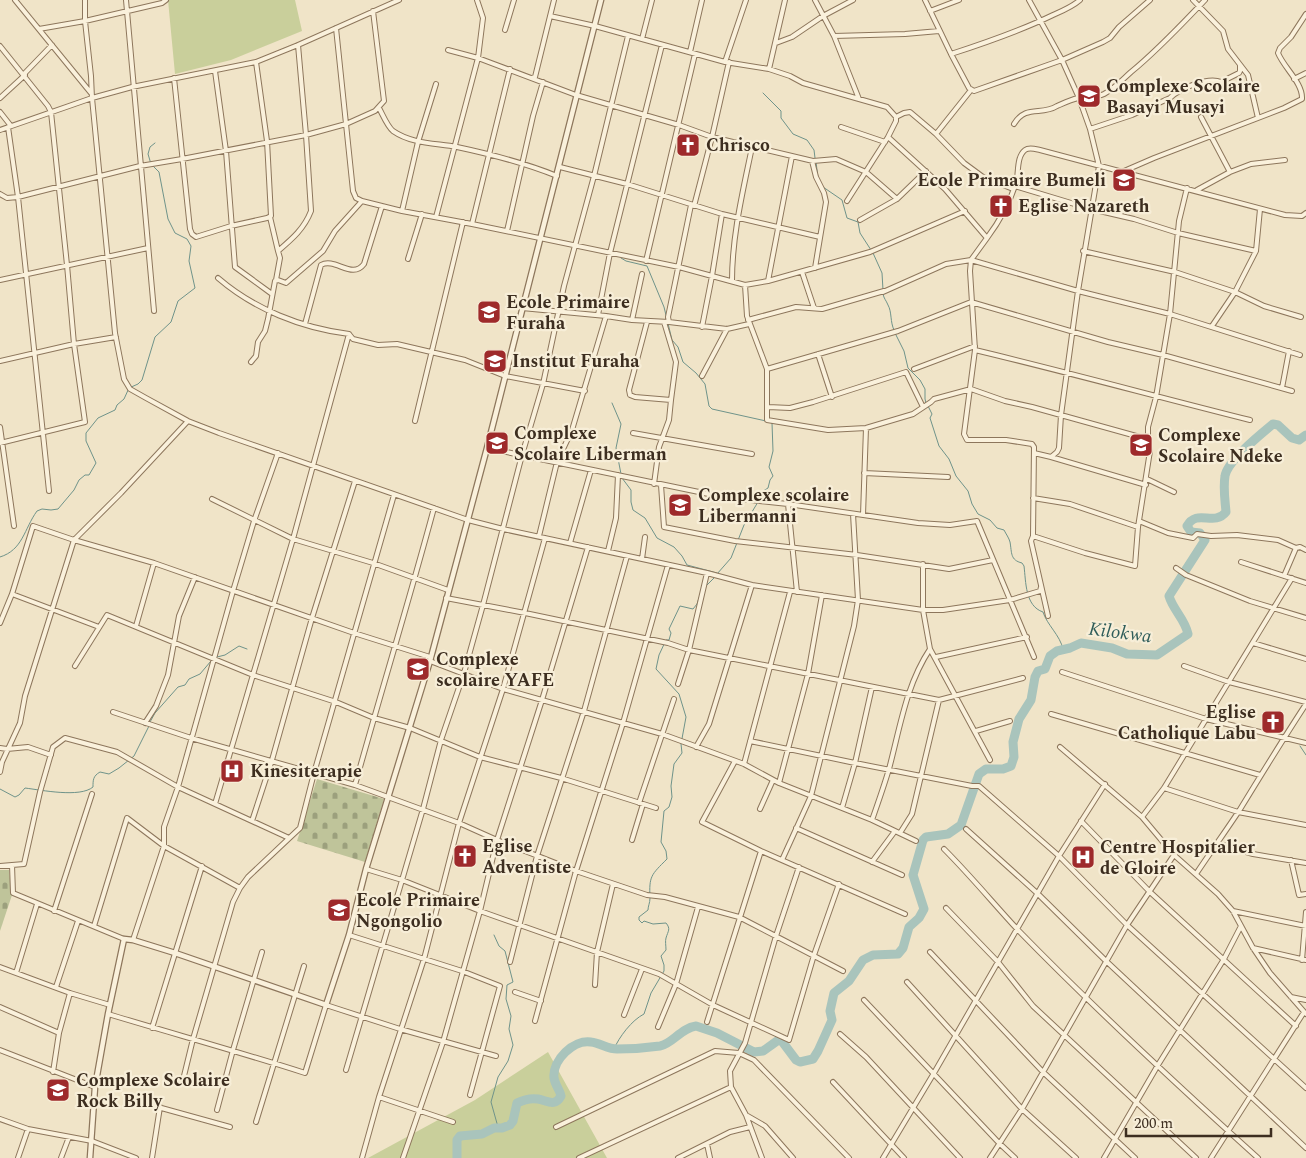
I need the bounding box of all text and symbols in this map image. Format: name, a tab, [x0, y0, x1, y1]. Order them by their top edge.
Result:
place label: Complexe Scolaire Basayi Musayi	[1106, 73, 1260, 121]
school or university icon: Complexe Scolaire Basayi Musayi	[1076, 83, 1102, 109]
church icon: Chrisco	[675, 132, 701, 158]
place label: Chrisco	[706, 132, 770, 159]
place label: Ecole Primaire Bumeli	[917, 167, 1106, 194]
school or university icon: Ecole Primaire Bumeli	[1111, 167, 1137, 193]
church icon: Eglise Nazareth	[988, 193, 1014, 219]
place label: Eglise Nazareth	[1018, 193, 1150, 220]
place label: Ecole Primaire Furaha	[506, 289, 630, 337]
school or university icon: Ecole Primaire Furaha	[476, 299, 502, 325]
school or university icon: Institut Furaha	[482, 348, 508, 374]
place label: Institut Furaha	[512, 348, 640, 375]
place label: Complexe Scolaire Liberman	[514, 420, 667, 468]
place label: Complexe Scolaire Ndeke	[1158, 422, 1283, 470]
school or university icon: Complexe Scolaire Liberman	[484, 430, 510, 456]
school or university icon: Complexe Scolaire Ndeke	[1128, 432, 1154, 458]
place label: Complexe scolaire Libermanni	[698, 482, 849, 530]
school or university icon: Complexe scolaire Libermanni	[667, 492, 693, 518]
water label: Kilokwa	[1087, 615, 1154, 651]
place label: Complexe scolaire YAFE	[436, 646, 554, 694]
school or university icon: Complexe scolaire YAFE	[405, 656, 431, 682]
place label: Eglise Catholique Labu	[1118, 699, 1256, 747]
church icon: Eglise Catholique Labu	[1260, 709, 1286, 735]
hospital icon: Kinesiterapie	[219, 758, 245, 784]
place label: Kinesiterapie	[250, 758, 362, 785]
place label: Eglise Adventiste	[482, 833, 571, 881]
place label: Centre Hospitalier de Gloire	[1100, 834, 1255, 882]
church icon: Eglise Adventiste	[452, 843, 478, 869]
hospital icon: Centre Hospitalier de Gloire	[1070, 844, 1096, 870]
place label: Ecole Primaire Ngongolio	[356, 887, 480, 935]
school or university icon: Ecole Primaire Ngongolio	[326, 897, 352, 923]
place label: Complexe Scolaire Rock Billy	[76, 1067, 230, 1115]
school or university icon: Complexe Scolaire Rock Billy	[45, 1077, 71, 1103]
scale bar	[1126, 1106, 1271, 1138]
text: 200 m	[1134, 1112, 1173, 1135]

